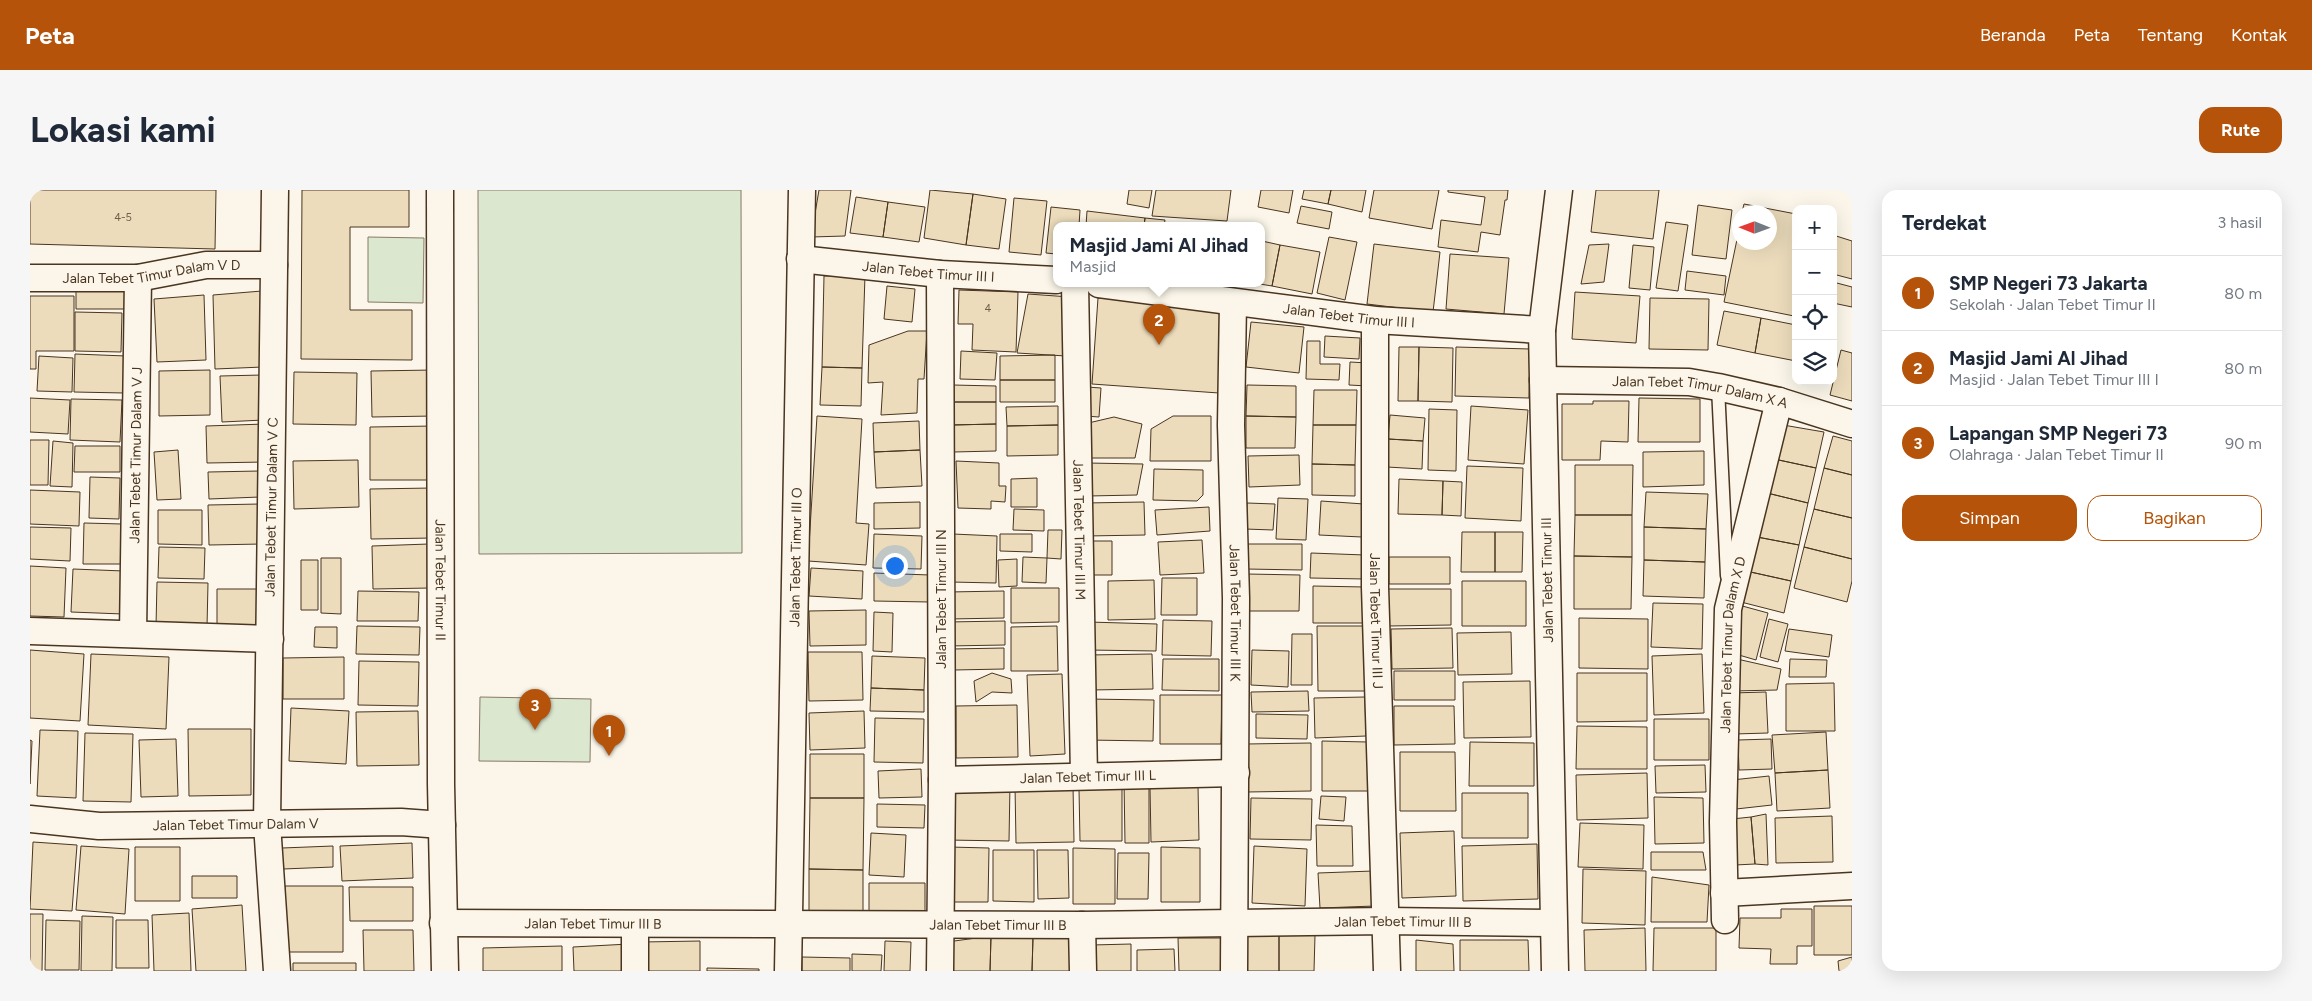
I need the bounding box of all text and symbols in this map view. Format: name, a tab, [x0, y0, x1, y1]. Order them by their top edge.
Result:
text: Peta	[25, 21, 75, 50]
text: Beranda	[1980, 24, 2046, 46]
text: Peta	[2074, 24, 2110, 46]
text: Tentang	[2138, 24, 2203, 46]
text: Kontak	[2231, 24, 2287, 46]
button: Rute	[2199, 107, 2282, 153]
text: Lokasi kami	[30, 109, 216, 151]
north arrow	[1732, 205, 1777, 250]
map controls	[1792, 205, 1837, 385]
button: +	[1792, 205, 1837, 250]
text: Terdekat	[1902, 210, 1987, 235]
house number: 4-5	[114, 211, 132, 224]
text: 3 hasil	[2218, 213, 2262, 232]
popup	[1053, 222, 1265, 287]
text: Masjid Jami Al Jihad	[1070, 234, 1248, 257]
button: −	[1792, 250, 1837, 295]
street label: Jalan Tebet Timur Dalam V D	[62, 257, 240, 287]
text: Masjid	[1070, 257, 1116, 276]
street label: Jalan Tebet Timur III I	[861, 258, 995, 286]
text: SMP Negeri 73 Jakarta	[1949, 272, 2148, 295]
text: 1	[1915, 284, 1921, 303]
text: 80 m	[2224, 284, 2262, 303]
button: locate	[1792, 295, 1837, 340]
text: Sekolah · Jalan Tebet Timur II	[1949, 295, 2156, 314]
street label: Jalan Tebet Timur III I	[1282, 300, 1415, 331]
house number: 4	[985, 302, 992, 315]
pin: 2	[1143, 304, 1175, 345]
button: layers	[1792, 340, 1837, 385]
text: Masjid Jami Al Jihad	[1949, 347, 2128, 370]
text: 2	[1913, 359, 1923, 378]
text: 80 m	[2224, 359, 2262, 378]
street label: Jalan Tebet Timur Dalam V J	[126, 367, 146, 544]
text: Masjid · Jalan Tebet Timur III I	[1949, 370, 2159, 389]
street label: Jalan Tebet Timur Dalam X A	[1612, 373, 1790, 412]
street label: Jalan Tebet Timur Dalam V C	[261, 417, 282, 597]
text: Lapangan SMP Negeri 73	[1949, 422, 2167, 445]
text: 3	[1914, 434, 1922, 453]
text: 90 m	[2225, 434, 2262, 453]
text: Olahraga · Jalan Tebet Timur II	[1949, 445, 2164, 464]
street label: Jalan Tebet Timur III M	[1069, 459, 1089, 600]
street label: Jalan Tebet Timur III O	[786, 487, 806, 627]
button: Simpan	[1902, 495, 2077, 541]
button: Bagikan	[2087, 495, 2262, 541]
street label: Jalan Tebet Timur III	[1538, 517, 1557, 643]
street label: Jalan Tebet Timur II	[432, 519, 449, 641]
street label: Jalan Tebet Timur III N	[933, 529, 950, 669]
street label: Jalan Tebet Timur III K	[1225, 544, 1244, 682]
your location	[882, 553, 908, 579]
street label: Jalan Tebet Timur III J	[1366, 553, 1386, 689]
street label: Jalan Tebet Timur Dalam X D	[1717, 555, 1750, 733]
pin: 3	[519, 689, 551, 730]
pin: 1	[593, 715, 625, 756]
street label: Jalan Tebet Timur III L	[1020, 767, 1157, 787]
street label: Jalan Tebet Timur Dalam V	[152, 815, 319, 834]
street label: Jalan Tebet Timur III B	[1334, 913, 1472, 931]
street label: Jalan Tebet Timur III B	[524, 915, 662, 933]
street label: Jalan Tebet Timur III B	[929, 917, 1067, 934]

